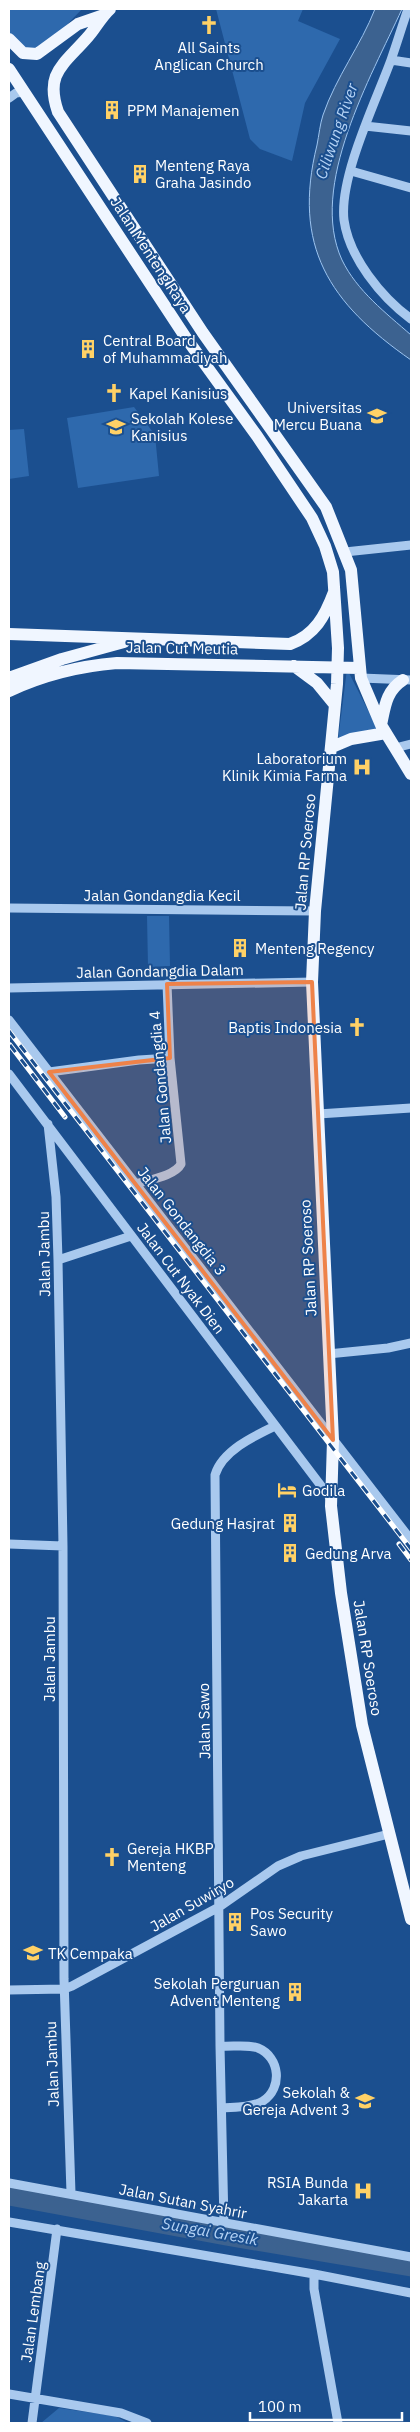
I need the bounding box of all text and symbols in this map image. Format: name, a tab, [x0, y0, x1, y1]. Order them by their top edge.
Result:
church icon: All Saints Anglican Church	[198, 14, 220, 36]
place label: All Saints Anglican Church	[154, 38, 264, 74]
water label: Ciliwung River	[310, 79, 362, 182]
building icon: PPM Manajemen	[101, 99, 123, 121]
place label: PPM Manajemen	[127, 101, 239, 120]
place label: Menteng Raya Graha Jasindo	[155, 156, 251, 192]
building icon: Menteng Raya Graha Jasindo	[129, 163, 151, 185]
street label: Jalan Menteng Raya	[106, 193, 196, 317]
place label: Central Board of Muhammadiyah	[103, 331, 227, 367]
building icon: Central Board of Muhammadiyah	[77, 338, 99, 360]
church icon: Kapel Kanisius	[103, 382, 125, 404]
place label: Kapel Kanisius	[129, 384, 227, 403]
place label: Universitas Mercu Buana	[274, 398, 362, 434]
school or university icon: Universitas Mercu Buana	[366, 405, 388, 427]
place label: Sekolah Kolese Kanisius	[131, 409, 234, 445]
school or university icon: Sekolah Kolese Kanisius	[105, 416, 127, 438]
street label: Jalan Cut Meutia	[126, 638, 238, 658]
place label: Laboratorium Klinik Kimia Farma	[222, 749, 347, 785]
hospital icon: Laboratorium Klinik Kimia Farma	[351, 756, 373, 778]
street label: Jalan RP Soeroso	[290, 793, 320, 911]
street label: Jalan Gondangdia Kecil	[84, 886, 240, 905]
building icon: Menteng Regency	[229, 937, 251, 959]
place label: Menteng Regency	[255, 939, 375, 958]
street label: Jalan Gondangdia Dalam	[76, 960, 244, 982]
street label: Jalan Gondangdia 4	[145, 1010, 175, 1144]
church icon: Baptis Indonesia	[346, 1016, 368, 1038]
place label: Baptis Indonesia	[228, 1018, 342, 1037]
street label: Jalan Gondangdia 3	[134, 1163, 230, 1279]
street label: Jalan RP Soeroso	[295, 1199, 321, 1317]
street label: Jalan Jambu	[34, 1211, 54, 1297]
street label: Jalan Cut Nyak Dien	[133, 1219, 229, 1337]
hotel icon: Godila	[276, 1479, 298, 1501]
place label: Godila	[302, 1481, 345, 1500]
building icon: Gedung Hasjrat	[279, 1512, 301, 1534]
place label: Gedung Hasjrat	[171, 1514, 275, 1533]
building icon: Gedung Arva	[279, 1542, 301, 1564]
place label: Gedung Arva	[305, 1544, 391, 1563]
street label: Jalan RP Soeroso	[349, 1599, 387, 1717]
street label: Jalan Jambu	[40, 1616, 59, 1702]
street label: Jalan Sawo	[194, 1683, 214, 1759]
place label: Gereja HKBP Menteng	[127, 1839, 214, 1875]
church icon: Gereja HKBP Menteng	[101, 1846, 123, 1868]
street label: Jalan Suwiryo	[147, 1872, 237, 1936]
place label: Pos Security Sawo	[250, 1904, 334, 1940]
building icon: Pos Security Sawo	[224, 1911, 246, 1933]
school or university icon: TK Cempaka	[22, 1942, 44, 1964]
place label: TK Cempaka	[48, 1944, 133, 1963]
place label: Sekolah Perguruan Advent Menteng	[154, 1974, 280, 2010]
building icon: Sekolah Perguruan Advent Menteng	[284, 1981, 306, 2003]
street label: Jalan Jambu	[41, 2021, 63, 2107]
place label: Sekolah & Gereja Advent 3	[242, 2083, 351, 2119]
school or university icon: Sekolah & Gereja Advent 3	[354, 2090, 376, 2112]
place label: RSIA Bunda Jakarta	[267, 2173, 348, 2209]
street label: Jalan Sutan Syahrir	[118, 2179, 249, 2223]
hospital icon: RSIA Bunda Jakarta	[352, 2180, 374, 2202]
water label: Sungai Gresik	[160, 2213, 260, 2249]
street label: Jalan Lembang	[17, 2260, 49, 2364]
scale bar	[250, 2390, 402, 2422]
text: 100 m	[258, 2397, 302, 2416]

